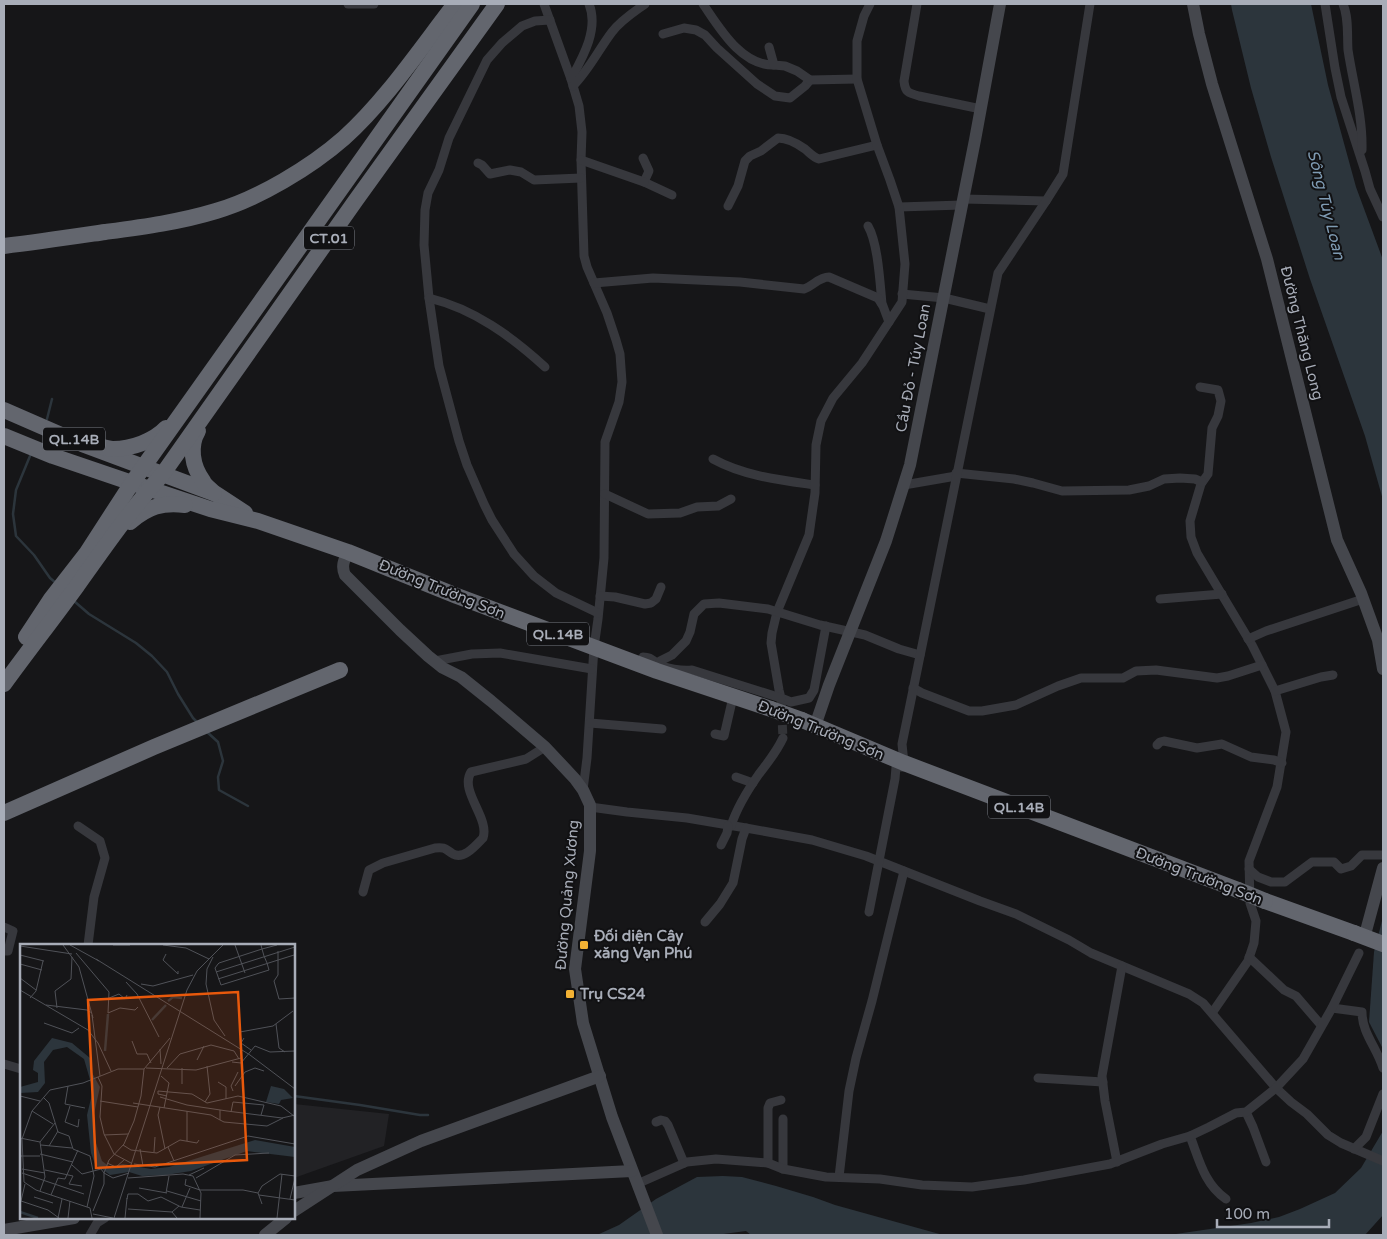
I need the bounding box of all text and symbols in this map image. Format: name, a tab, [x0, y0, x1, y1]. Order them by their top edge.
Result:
water label: Sông Túy Loan	[1303, 148, 1350, 263]
road number: CT.01	[304, 227, 354, 250]
street label: Đường Thăng Long	[1277, 264, 1327, 402]
street label: Cầu Đỏ - Túy Loan	[892, 302, 934, 434]
road number: QL.14B	[43, 428, 105, 450]
street label: Đường Trường Sơn	[376, 555, 508, 623]
road number: QL.14B	[527, 622, 589, 646]
street label: Đường Trường Sơn	[755, 696, 887, 764]
road number: QL.14B	[988, 796, 1050, 819]
street label: Đường Quảng Xương	[551, 819, 583, 971]
street label: Đường Trường Sơn	[1133, 843, 1265, 909]
place label: Đối diện Cây xăng Vạn Phú	[593, 927, 692, 963]
marker: Đối diện Cây xăng Vạn Phú	[578, 939, 590, 951]
inset map	[20, 944, 295, 1219]
place label: Trụ CS24	[579, 985, 646, 1003]
marker: Trụ CS24	[564, 988, 576, 1000]
scale bar	[1217, 1196, 1330, 1228]
text: 100 m	[1224, 1205, 1270, 1223]

